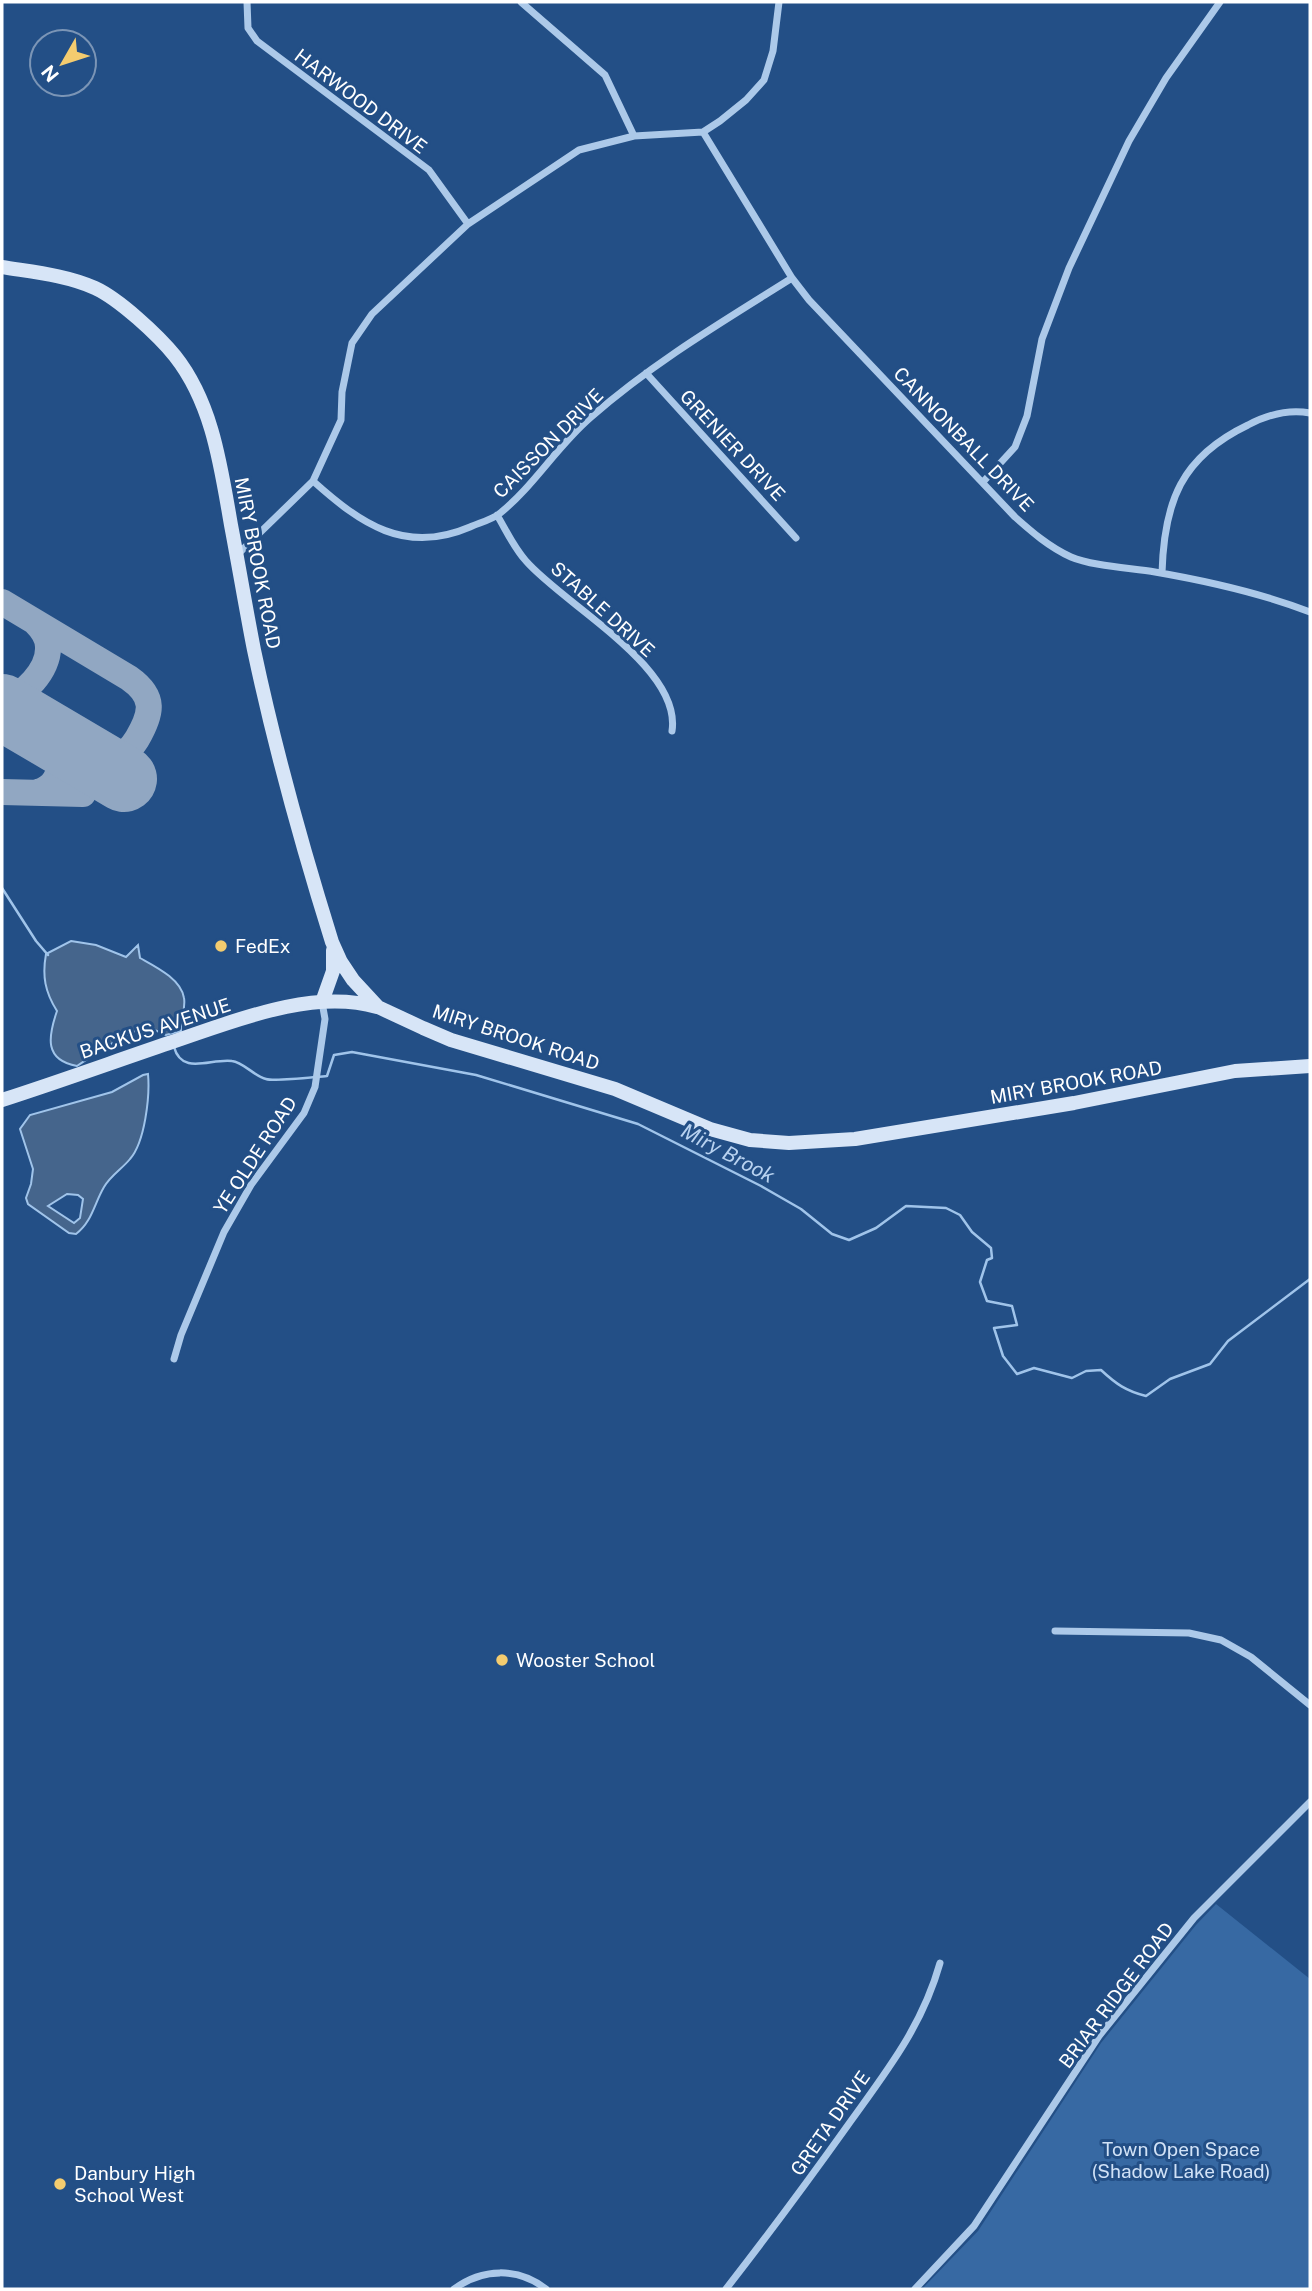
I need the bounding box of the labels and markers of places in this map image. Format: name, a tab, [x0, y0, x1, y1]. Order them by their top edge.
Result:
place label: FedEx	[235, 935, 291, 957]
marker: FedEx	[213, 938, 229, 954]
place label: Wooster School	[516, 1649, 655, 1671]
marker: Wooster School	[494, 1652, 510, 1668]
place label: Danbury High School West	[74, 2162, 196, 2206]
marker: Danbury High School West	[52, 2176, 68, 2192]

